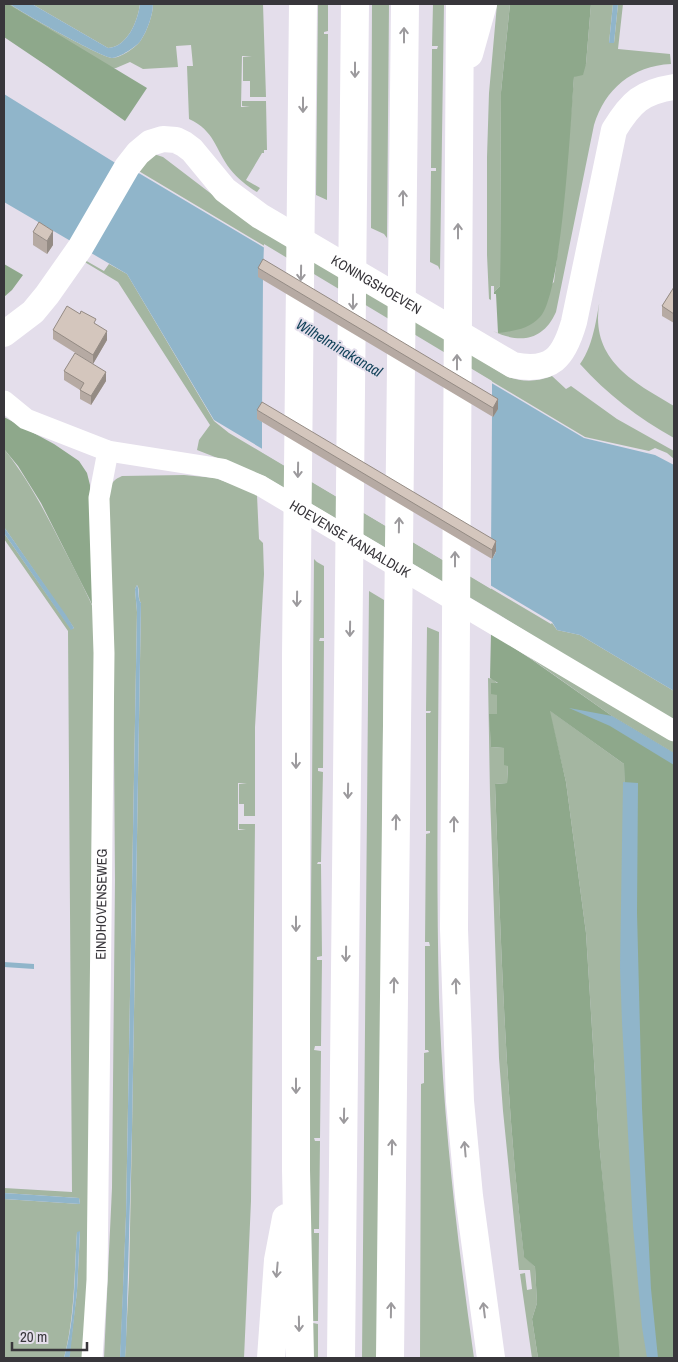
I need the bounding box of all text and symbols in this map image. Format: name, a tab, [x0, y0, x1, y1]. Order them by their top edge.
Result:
one-way arrow	[400, 28, 409, 44]
one-way arrow	[350, 62, 360, 78]
one-way arrow	[298, 96, 308, 113]
one-way arrow	[398, 190, 408, 206]
one-way arrow	[453, 223, 463, 240]
street label: KONINGSHOEVEN	[328, 251, 425, 318]
one-way arrow	[296, 264, 306, 280]
one-way arrow	[348, 293, 358, 309]
water label: Wilhelminakanaal	[292, 313, 387, 382]
one-way arrow	[452, 354, 462, 370]
one-way arrow	[294, 462, 303, 478]
street label: HOEVENSE KANAALDIJK	[286, 496, 414, 582]
one-way arrow	[395, 518, 404, 534]
one-way arrow	[450, 552, 460, 568]
one-way arrow	[292, 590, 302, 606]
one-way arrow	[345, 620, 355, 636]
one-way arrow	[291, 752, 301, 769]
one-way arrow	[343, 782, 353, 799]
one-way arrow	[391, 814, 401, 830]
one-way arrow	[449, 816, 459, 832]
street label: EINDHOVENSEWEG	[92, 848, 111, 960]
one-way arrow	[291, 915, 301, 931]
one-way arrow	[341, 945, 351, 961]
one-way arrow	[389, 977, 399, 993]
one-way arrow	[451, 979, 461, 995]
one-way arrow	[291, 1078, 301, 1094]
one-way arrow	[339, 1108, 349, 1124]
one-way arrow	[388, 1139, 397, 1155]
one-way arrow	[460, 1141, 470, 1157]
one-way arrow	[273, 1261, 282, 1277]
one-way arrow	[386, 1302, 395, 1318]
one-way arrow	[479, 1302, 489, 1318]
one-way arrow	[295, 1316, 304, 1332]
scale bar	[12, 1320, 88, 1352]
text: 20 m	[20, 1326, 47, 1347]

